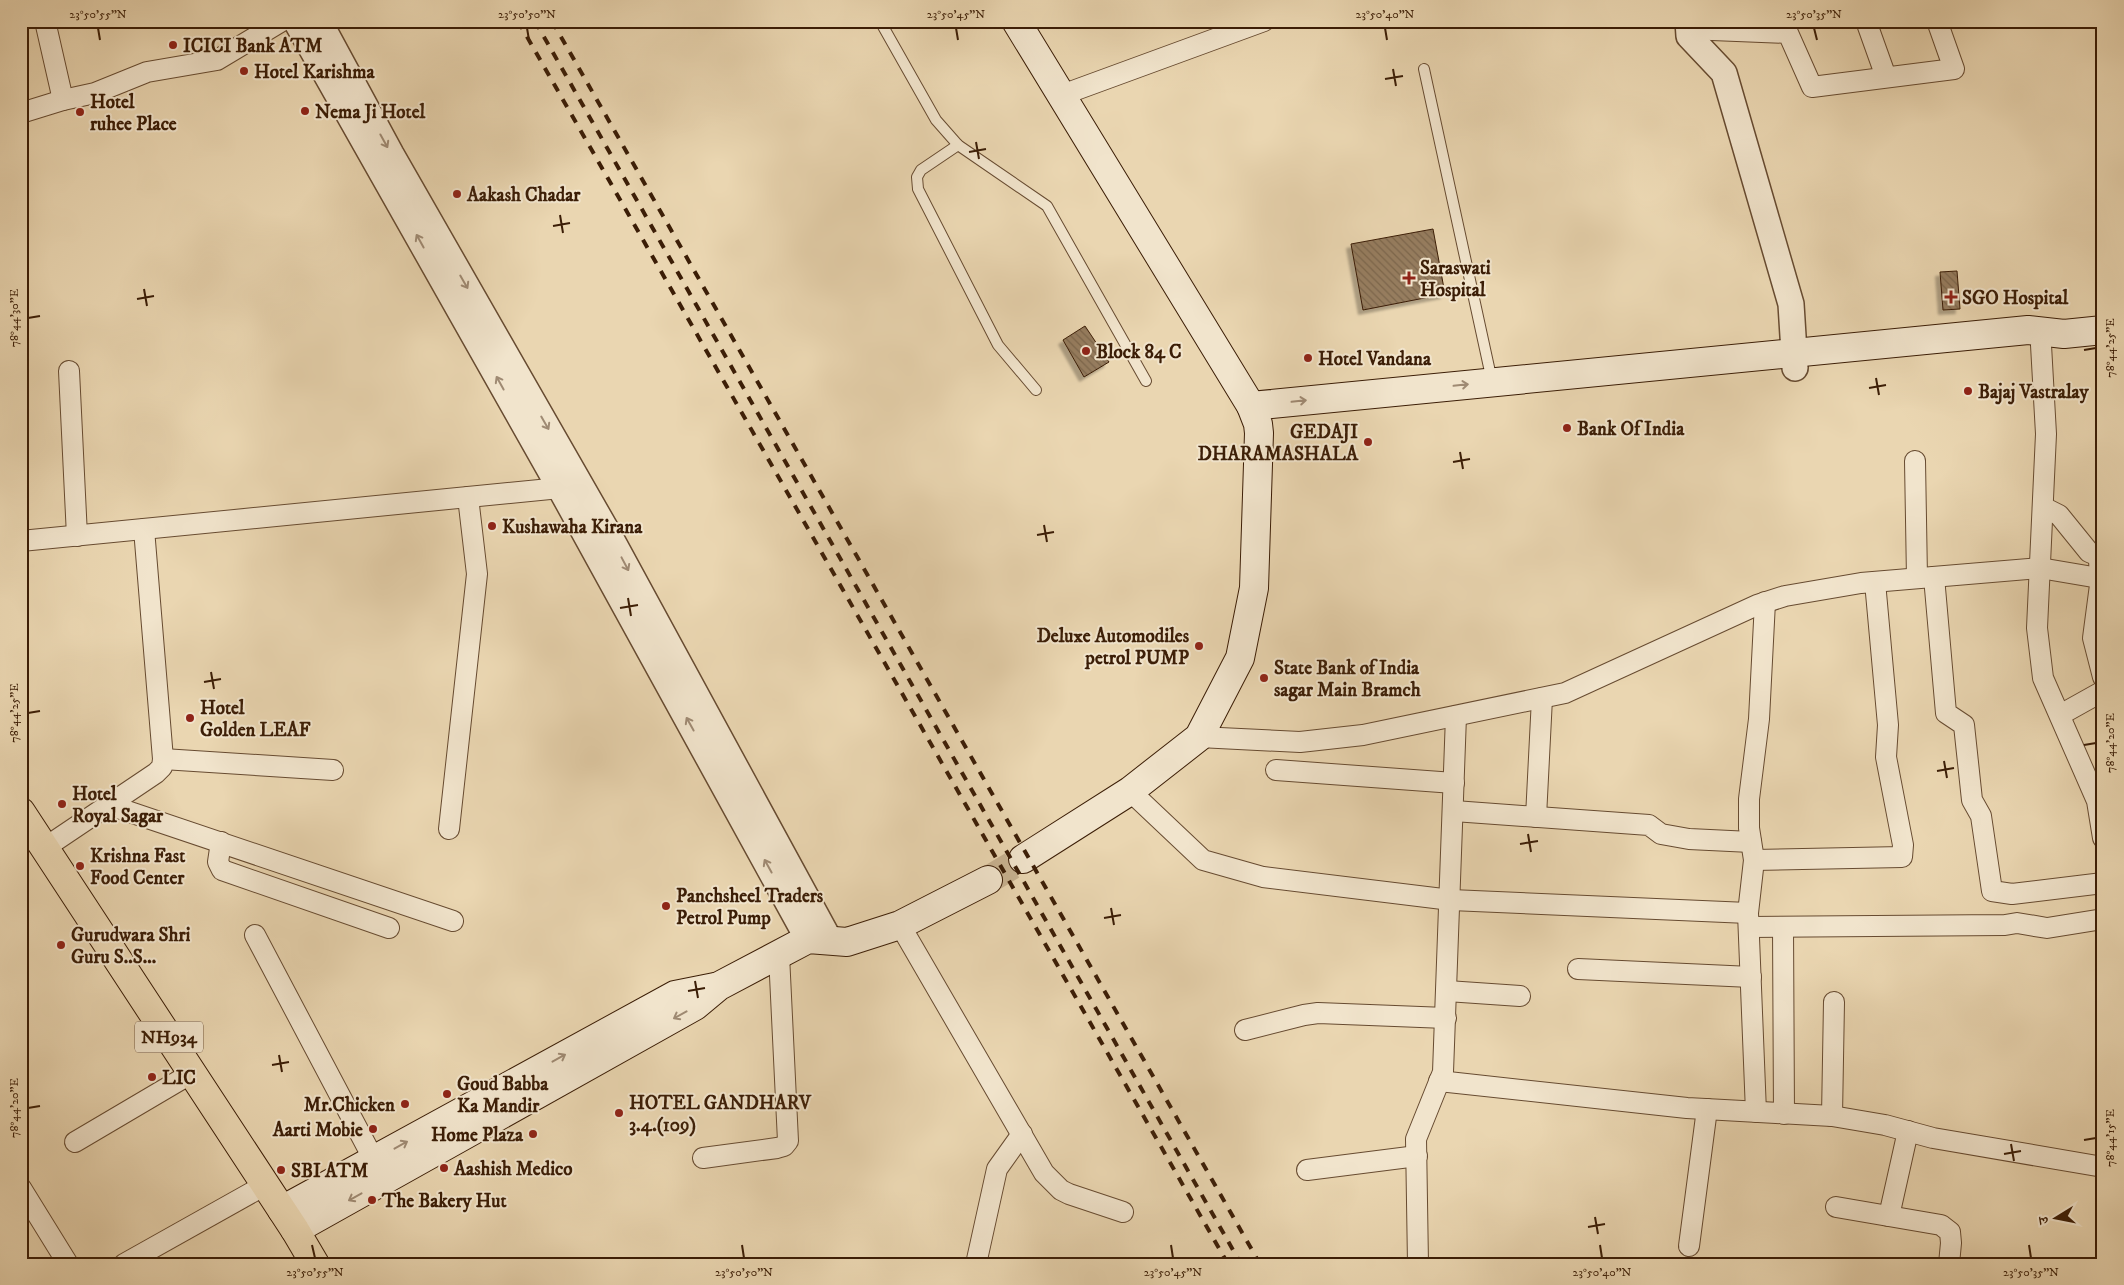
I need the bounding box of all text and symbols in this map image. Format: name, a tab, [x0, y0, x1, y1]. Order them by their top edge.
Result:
text: 23°50'55"N	[69, 7, 127, 22]
text: 23°50'50"N	[498, 7, 556, 22]
text: 23°50'45"N	[927, 7, 985, 22]
text: 23°50'40"N	[1356, 7, 1415, 22]
text: 23°50'35"N	[1786, 7, 1842, 22]
place label: ICICI Bank ATM	[183, 35, 322, 58]
marker: ICICI Bank ATM	[167, 39, 179, 51]
place label: Hotel Karishma	[254, 61, 376, 84]
marker: Hotel Karishma	[238, 65, 250, 77]
place label: Hotel ruhee Place	[90, 91, 177, 136]
place label: Nema Ji Hotel	[315, 101, 426, 124]
marker: Nema Ji Hotel	[299, 105, 311, 117]
marker: Hotel ruhee Place	[74, 106, 86, 118]
one-way arrow	[379, 133, 389, 148]
place label: Aakash Chadar	[466, 184, 581, 207]
marker: Aakash Chadar	[451, 188, 463, 200]
one-way arrow	[415, 234, 425, 249]
place label: Saraswati Hospital	[1420, 257, 1491, 302]
marker: Saraswati Hospital	[1402, 271, 1416, 285]
one-way arrow	[460, 274, 470, 289]
place label: SGO Hospital	[1962, 287, 2069, 310]
text: 78°44'30"E	[7, 288, 22, 347]
marker: SGO Hospital	[1944, 290, 1958, 304]
text: 78°44'25"E	[2103, 318, 2118, 378]
place label: Block 84 C	[1096, 341, 1182, 364]
marker: Block 84 C	[1080, 345, 1092, 357]
place label: Hotel Vandana	[1318, 348, 1432, 371]
marker: Hotel Vandana	[1302, 352, 1314, 364]
one-way arrow	[495, 376, 505, 390]
one-way arrow	[1453, 380, 1469, 390]
place label: Bajaj Vastralay	[1978, 381, 2090, 405]
marker: Bajaj Vastralay	[1962, 385, 1974, 397]
one-way arrow	[1291, 396, 1307, 406]
one-way arrow	[541, 415, 550, 430]
place label: Bank Of India	[1577, 418, 1685, 441]
place label: GEDAJI DHARAMASHALA	[1198, 421, 1359, 466]
marker: Bank Of India	[1561, 422, 1573, 434]
marker: GEDAJI DHARAMASHALA	[1362, 436, 1374, 448]
place label: Kushawaha Kirana	[502, 516, 643, 539]
marker: Kushawaha Kirana	[486, 520, 498, 532]
one-way arrow	[621, 557, 631, 571]
place label: Deluxe Automodiles petrol PUMP	[1037, 625, 1190, 670]
marker: Deluxe Automodiles petrol PUMP	[1193, 640, 1205, 652]
place label: State Bank of India sagar Main Bramch	[1274, 657, 1422, 702]
marker: State Bank of India sagar Main Bramch	[1258, 672, 1270, 684]
text: 78°44'25"E	[7, 683, 22, 743]
place label: Hotel Golden LEAF	[200, 697, 311, 742]
marker: Hotel Golden LEAF	[184, 712, 196, 724]
text: 78°44'20"E	[2103, 713, 2118, 773]
one-way arrow	[684, 717, 694, 731]
place label: Hotel Royal Sagar	[72, 783, 164, 828]
marker: Hotel Royal Sagar	[56, 798, 68, 810]
place label: Krishna Fast Food Center	[90, 845, 186, 890]
one-way arrow	[763, 859, 772, 874]
marker: Krishna Fast Food Center	[74, 860, 86, 872]
place label: Panchsheel Traders Petrol Pump	[676, 885, 824, 930]
marker: Panchsheel Traders Petrol Pump	[660, 900, 672, 912]
place label: Gurudwara Shri Guru S..S...	[71, 924, 191, 969]
marker: Gurudwara Shri Guru S..S...	[55, 939, 67, 951]
one-way arrow	[672, 1010, 687, 1020]
road number: NH934	[135, 1022, 203, 1052]
one-way arrow	[552, 1053, 566, 1063]
place label: LIC	[162, 1067, 196, 1090]
marker: LIC	[146, 1071, 158, 1083]
place label: Goud Babba Ka Mandir	[457, 1073, 549, 1118]
text: 78°44'20"E	[7, 1078, 22, 1138]
marker: Goud Babba Ka Mandir	[441, 1088, 453, 1100]
place label: HOTEL GANDHARV 3.4.(109)	[629, 1092, 812, 1137]
place label: Mr.Chicken	[304, 1094, 396, 1117]
marker: Mr.Chicken	[399, 1098, 411, 1110]
marker: HOTEL GANDHARV 3.4.(109)	[613, 1107, 625, 1119]
text: 78°44'15"E	[2103, 1109, 2118, 1167]
place label: Aarti Mobie	[272, 1119, 363, 1142]
marker: Aarti Mobie	[367, 1123, 379, 1135]
place label: Home Plaza	[431, 1124, 524, 1147]
marker: Home Plaza	[527, 1128, 539, 1140]
one-way arrow	[394, 1140, 409, 1150]
place label: Aashish Medico	[453, 1158, 573, 1181]
place label: SBI ATM	[291, 1160, 368, 1183]
marker: Aashish Medico	[438, 1162, 450, 1174]
marker: SBI ATM	[275, 1164, 287, 1176]
place label: The Bakery Hut	[381, 1190, 507, 1213]
one-way arrow	[347, 1192, 362, 1202]
north arrow	[2032, 1192, 2082, 1242]
marker: The Bakery Hut	[366, 1194, 378, 1206]
text: उ	[2035, 1214, 2054, 1226]
text: 23°50'55"N	[286, 1265, 344, 1280]
text: 23°50'50"N	[715, 1265, 773, 1280]
text: 23°50'45"N	[1144, 1265, 1202, 1280]
text: 23°50'40"N	[1573, 1265, 1632, 1280]
text: 23°50'35"N	[2003, 1265, 2059, 1280]

